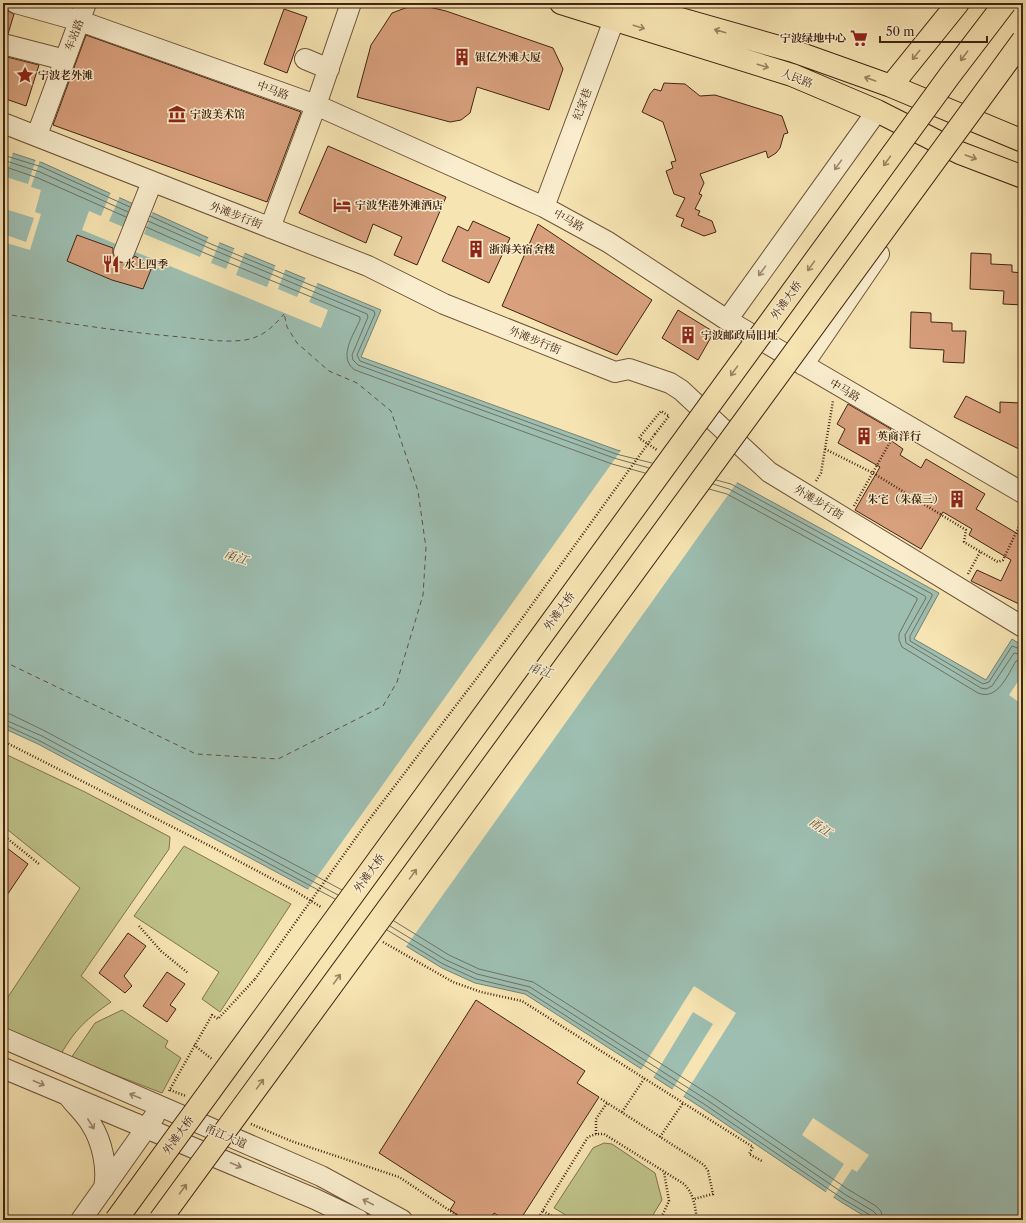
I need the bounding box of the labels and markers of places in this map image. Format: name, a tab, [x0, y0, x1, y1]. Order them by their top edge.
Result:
supermarket icon: 宁波绿地中心	[849, 28, 869, 48]
place label: 宁波绿地中心	[780, 31, 846, 45]
building icon: 银亿外滩大厦	[452, 47, 472, 67]
place label: 银亿外滩大厦	[475, 50, 541, 64]
place icon: 宁波老外滩	[15, 65, 35, 85]
place label: 宁波老外滩	[38, 68, 93, 82]
museum icon: 宁波美术馆	[167, 104, 187, 124]
place label: 宁波美术馆	[190, 107, 245, 121]
hotel icon: 宁波华港外滩酒店	[332, 195, 352, 215]
place label: 宁波华港外滩酒店	[355, 198, 443, 212]
building icon: 浙海关宿舍楼	[466, 239, 486, 259]
place label: 浙海关宿舍楼	[489, 242, 555, 256]
restaurant icon: 水上四季	[101, 254, 121, 274]
place label: 水上四季	[124, 257, 168, 271]
building icon: 宁波邮政局旧址	[678, 325, 698, 345]
place label: 宁波邮政局旧址	[701, 328, 778, 342]
building icon: 英商洋行	[854, 426, 874, 446]
place label: 英商洋行	[877, 429, 921, 443]
building icon: 朱宅（朱葆三）	[947, 489, 967, 509]
place label: 朱宅（朱葆三）	[867, 492, 944, 506]

